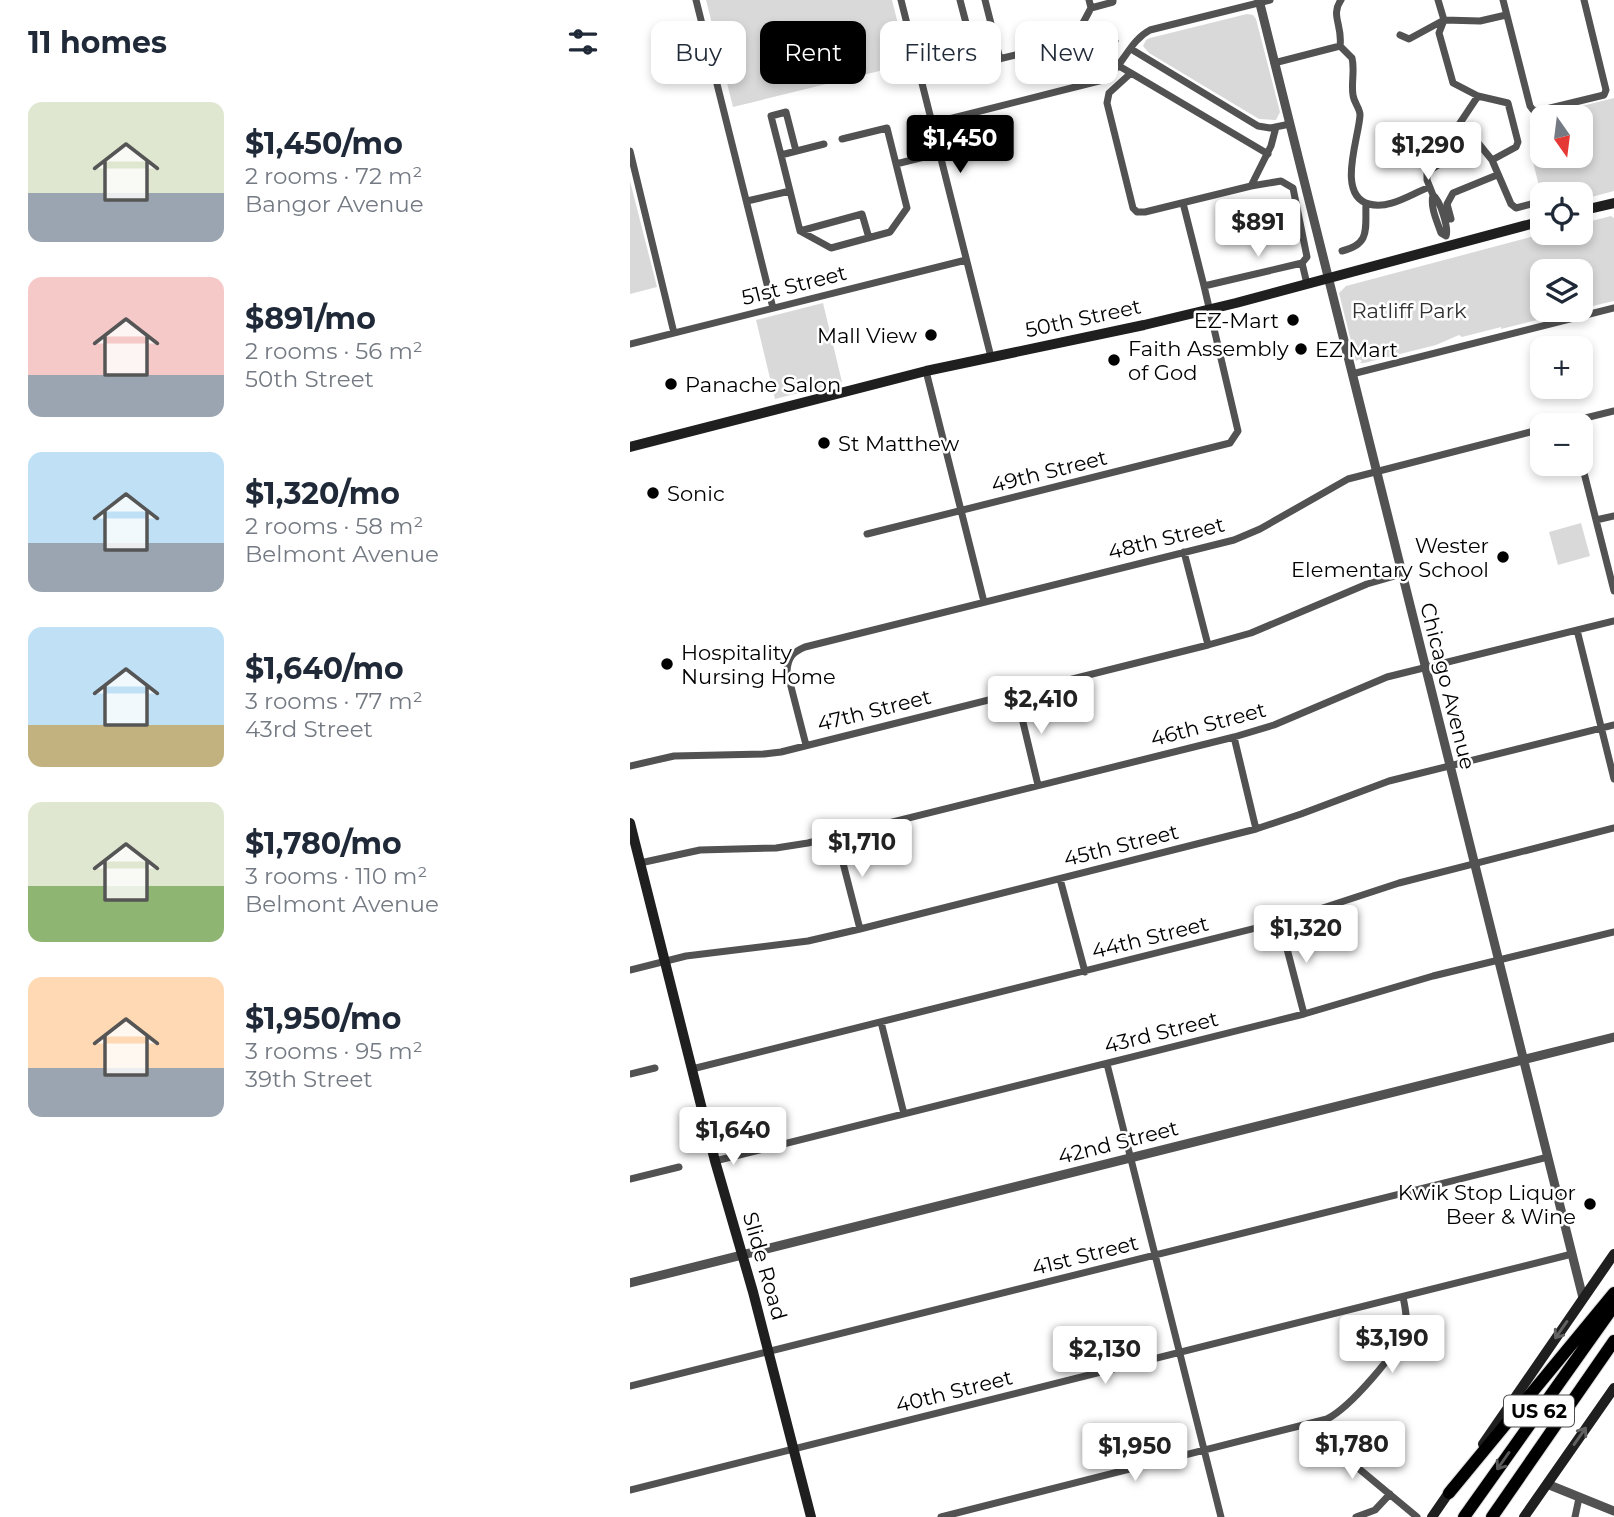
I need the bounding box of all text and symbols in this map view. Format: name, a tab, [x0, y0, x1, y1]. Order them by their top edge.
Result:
chip: Buy	[651, 21, 746, 84]
chip: Rent	[760, 21, 866, 84]
chip: Filters	[880, 21, 1001, 84]
chip: New	[1015, 21, 1118, 84]
icon: filters	[564, 23, 602, 61]
text: 11 homes	[28, 24, 167, 61]
north arrow	[1530, 105, 1592, 168]
map controls	[1530, 105, 1593, 476]
pin: $1,450	[903, 116, 1017, 175]
pin: $1,290	[1371, 122, 1485, 182]
text: $1,450	[923, 124, 997, 152]
text: $1,450/mo	[245, 125, 403, 162]
icon: home	[84, 130, 168, 214]
text: $1,290	[1391, 131, 1465, 159]
text: 2 rooms · 72 m²	[245, 162, 422, 190]
button: locate	[1530, 182, 1593, 245]
text: Bangor Avenue	[245, 190, 424, 218]
pin: $891	[1217, 200, 1299, 259]
text: $891	[1231, 208, 1285, 236]
button: layers	[1530, 259, 1593, 322]
street label: 51st Street	[739, 260, 849, 310]
street label: 50th Street	[1023, 294, 1143, 342]
park label: Ratliff Park	[1351, 298, 1467, 323]
text: $891/mo	[245, 300, 376, 337]
icon: home	[84, 305, 168, 389]
place label: EZ-Mart	[1194, 308, 1279, 333]
marker: EZ-Mart	[1285, 312, 1301, 328]
place label: Mall View	[817, 323, 918, 348]
marker: Mall View	[923, 327, 939, 343]
place label: Faith Assembly of God	[1128, 336, 1289, 385]
button: +	[1530, 336, 1593, 399]
text: 2 rooms · 56 m²	[245, 337, 423, 365]
place label: EZ Mart	[1315, 337, 1398, 362]
marker: EZ Mart	[1293, 341, 1309, 357]
marker: Faith Assembly of God	[1106, 352, 1122, 368]
text: 50th Street	[245, 365, 374, 393]
place label: Panache Salon	[685, 372, 841, 397]
marker: Panache Salon	[663, 376, 679, 392]
button: −	[1530, 413, 1593, 476]
place label: St Matthew	[838, 431, 960, 456]
marker: St Matthew	[816, 435, 832, 451]
street label: 49th Street	[989, 445, 1109, 497]
text: $1,320/mo	[245, 475, 400, 512]
icon: home	[84, 480, 168, 564]
place label: Sonic	[667, 481, 725, 506]
marker: Sonic	[645, 485, 661, 501]
street label: 48th Street	[1105, 511, 1227, 565]
text: 2 rooms · 58 m²	[245, 512, 423, 540]
place label: Wester Elementary School	[1291, 533, 1489, 582]
text: Belmont Avenue	[245, 540, 439, 568]
marker: Wester Elementary School	[1495, 549, 1511, 565]
street label: Chicago Avenue	[1415, 600, 1481, 772]
place label: Hospitality Nursing Home	[681, 640, 836, 689]
text: $1,640/mo	[245, 650, 404, 687]
icon: home	[84, 655, 168, 739]
marker: Hospitality Nursing Home	[659, 656, 675, 672]
pin: $2,410	[984, 676, 1098, 736]
street label: 47th Street	[814, 684, 934, 736]
text: $2,410	[1004, 685, 1078, 713]
text: 3 rooms · 77 m²	[245, 687, 423, 715]
street label: 46th Street	[1148, 697, 1268, 751]
text: 43rd Street	[245, 715, 373, 743]
street label: 45th Street	[1061, 819, 1181, 871]
pin: $1,710	[805, 820, 919, 879]
text: $1,780/mo	[245, 825, 402, 862]
text: $1,710	[828, 828, 896, 856]
icon: home	[84, 830, 168, 914]
text: 3 rooms · 110 m²	[245, 862, 427, 890]
text: Belmont Avenue	[245, 890, 439, 918]
pin: $1,320	[1249, 906, 1363, 965]
street label: 44th Street	[1089, 910, 1211, 964]
text: $1,320	[1270, 914, 1342, 942]
text: $1,950/mo	[245, 1000, 401, 1037]
icon: home	[84, 1005, 168, 1089]
street label: 43rd Street	[1101, 1006, 1221, 1058]
text: 3 rooms · 95 m²	[245, 1037, 423, 1065]
text: 39th Street	[245, 1065, 373, 1093]
pin: $1,640	[676, 1108, 790, 1167]
street label: 42nd Street	[1055, 1115, 1181, 1169]
text: $1,640	[695, 1116, 771, 1144]
place label: Kwik Stop Liquor Beer & Wine	[1398, 1180, 1576, 1229]
marker: Kwik Stop Liquor Beer & Wine	[1582, 1196, 1598, 1212]
street label: Slide Road	[738, 1209, 792, 1323]
street label: 41st Street	[1029, 1230, 1141, 1280]
pin: $3,190	[1335, 1316, 1449, 1375]
one-way arrow	[1554, 1320, 1568, 1340]
text: $3,190	[1355, 1324, 1429, 1352]
pin: $2,130	[1048, 1326, 1162, 1386]
text: $2,130	[1069, 1335, 1141, 1363]
street label: 40th Street	[893, 1364, 1015, 1418]
road number: US 62	[1504, 1396, 1574, 1427]
pin: $1,780	[1295, 1422, 1409, 1481]
pin: $1,950	[1078, 1424, 1192, 1483]
one-way arrow	[1573, 1427, 1587, 1446]
text: $1,780	[1315, 1430, 1389, 1458]
text: $1,950	[1098, 1432, 1172, 1460]
one-way arrow	[1496, 1451, 1511, 1470]

